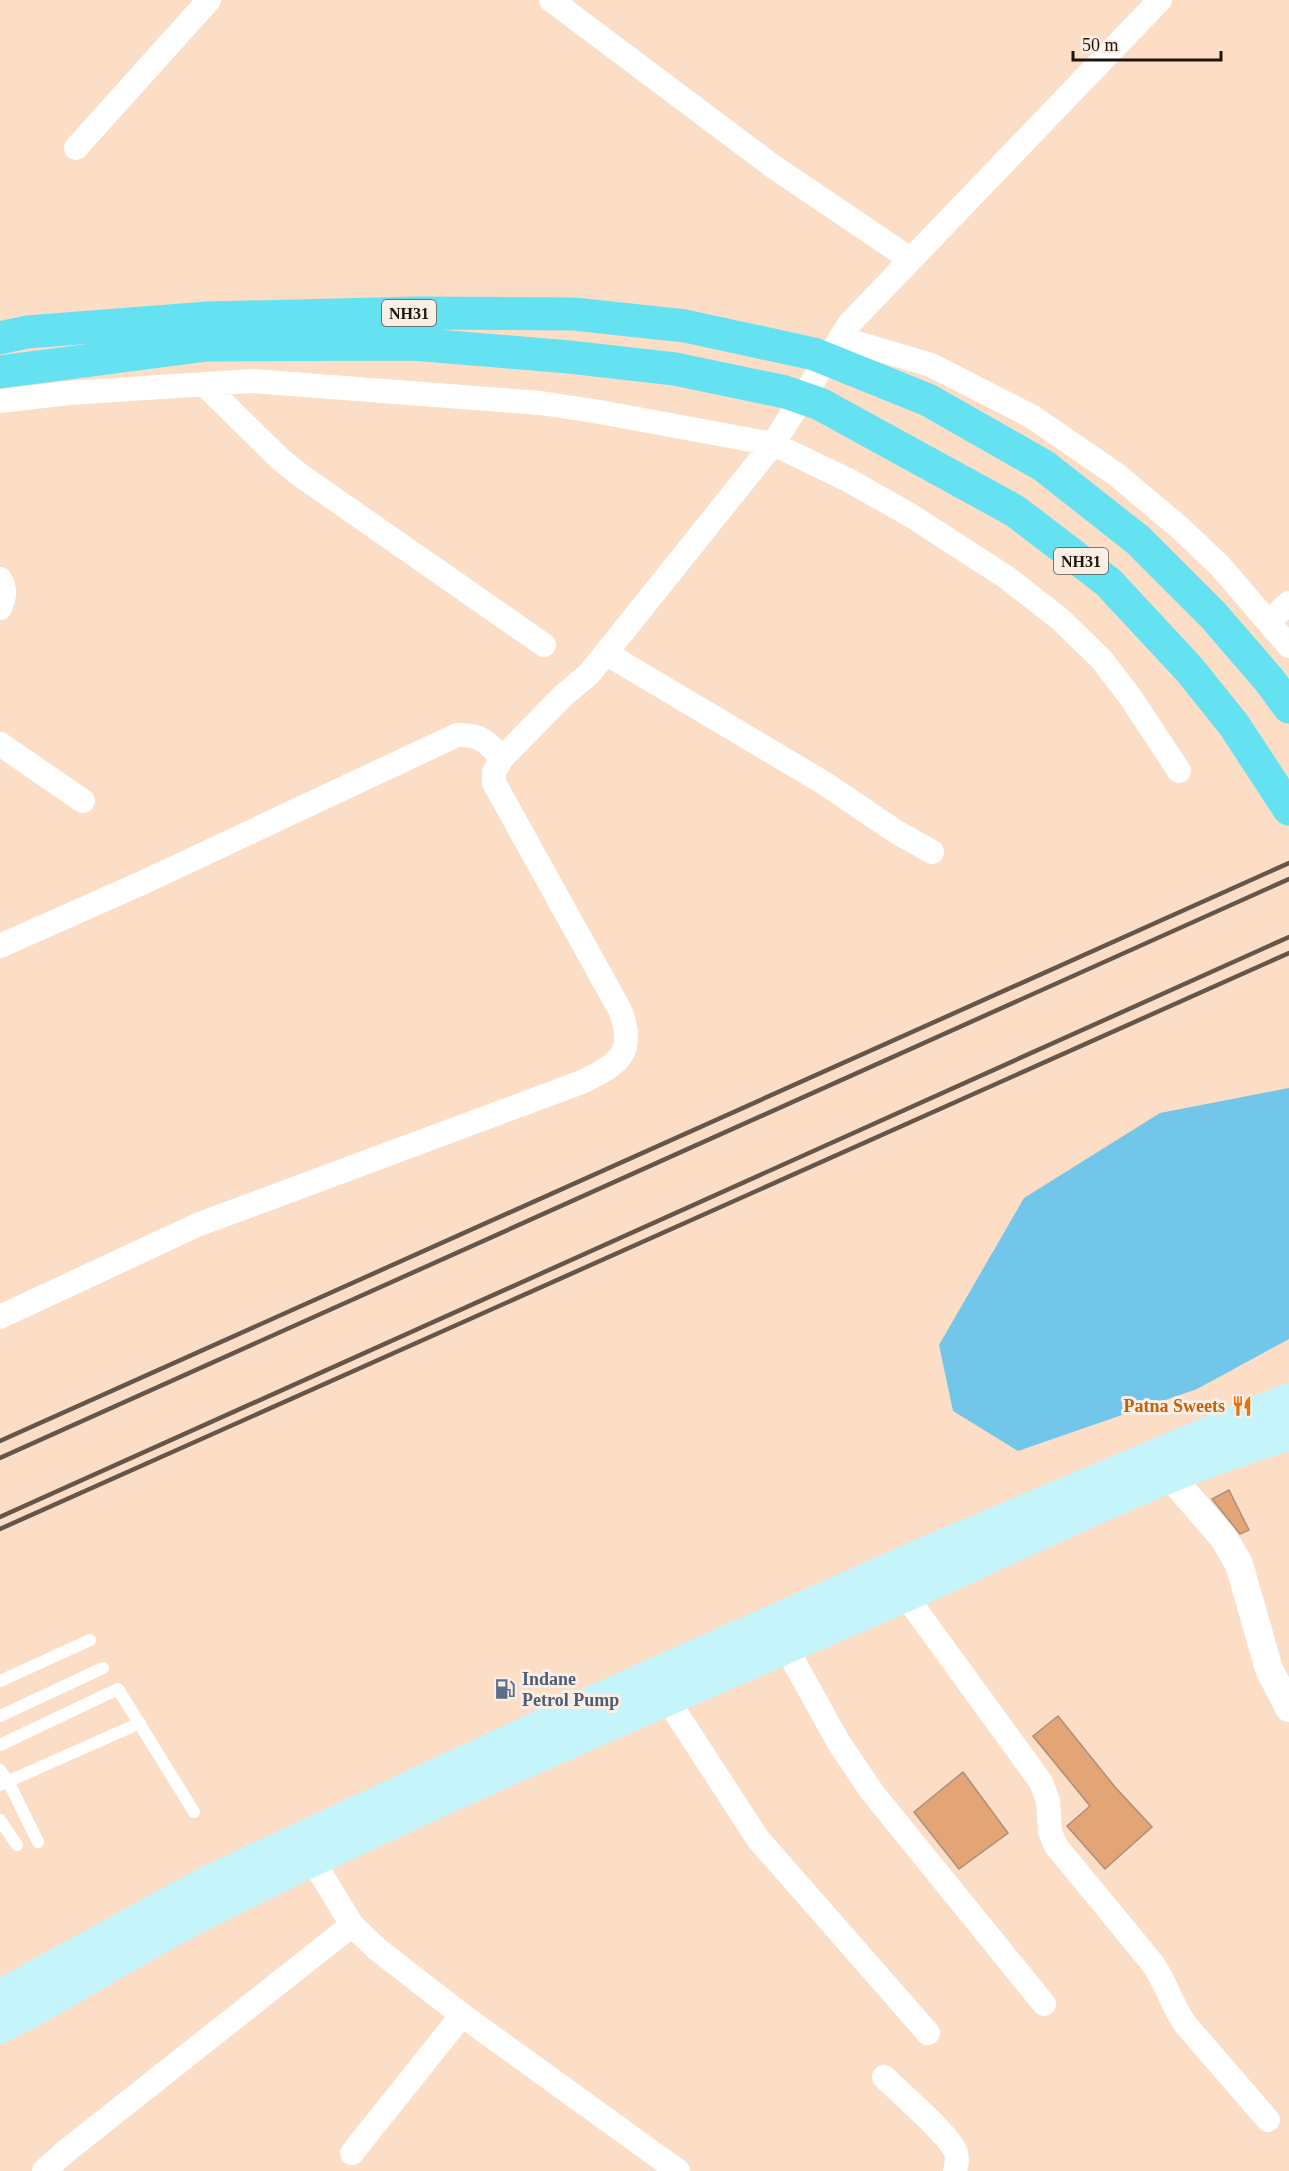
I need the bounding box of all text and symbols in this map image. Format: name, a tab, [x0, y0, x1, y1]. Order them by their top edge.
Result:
scale bar	[1073, 24, 1222, 62]
text: 50 m	[1082, 35, 1119, 55]
road number: NH31	[382, 300, 436, 326]
road number: NH31	[1054, 548, 1108, 574]
restaurant icon: Patna Sweets	[1230, 1394, 1254, 1418]
place label: Patna Sweets	[1124, 1396, 1225, 1416]
place label: Indane Petrol Pump	[522, 1669, 619, 1710]
fuel station icon: Indane Petrol Pump	[493, 1677, 517, 1701]

